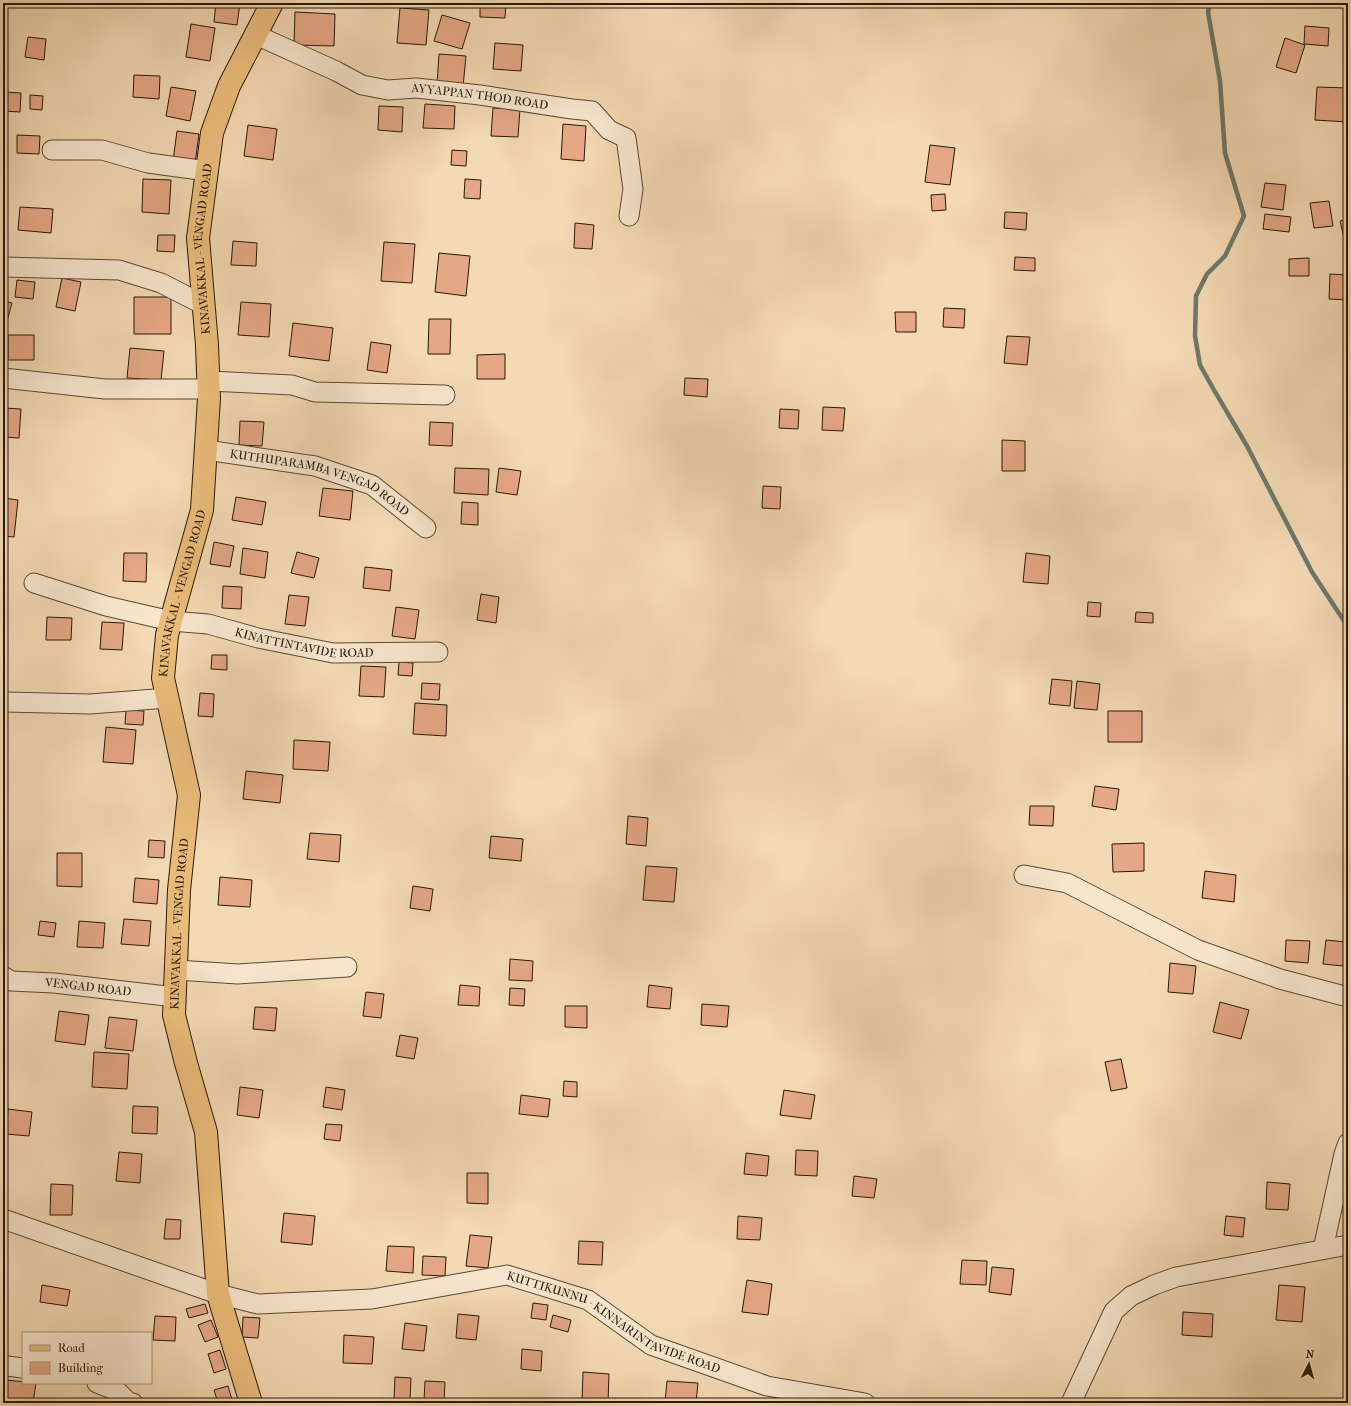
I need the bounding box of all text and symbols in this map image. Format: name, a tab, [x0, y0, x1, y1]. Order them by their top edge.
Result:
street label: AYYAPPAN THOD ROAD	[410, 81, 549, 112]
street label: KINAVAKKAL - VENGAD ROAD	[191, 163, 215, 335]
street label: KUTHUPARAMBA VENGAD ROAD	[229, 447, 412, 519]
street label: KINAVAKKAL - VENGAD ROAD	[156, 508, 209, 678]
street label: KINATTINTAVIDE ROAD	[233, 625, 374, 661]
street label: KINAVAKKAL - VENGAD ROAD	[167, 837, 191, 1010]
street label: VENGAD ROAD	[44, 976, 132, 999]
street label: KUTTIKUNNU - KINNARINTAVIDE ROAD	[505, 1268, 722, 1376]
legend	[22, 1332, 152, 1384]
text: Road	[58, 1341, 85, 1355]
north arrow	[1289, 1344, 1329, 1384]
text: N	[1305, 1348, 1315, 1362]
text: Building	[58, 1361, 103, 1375]

